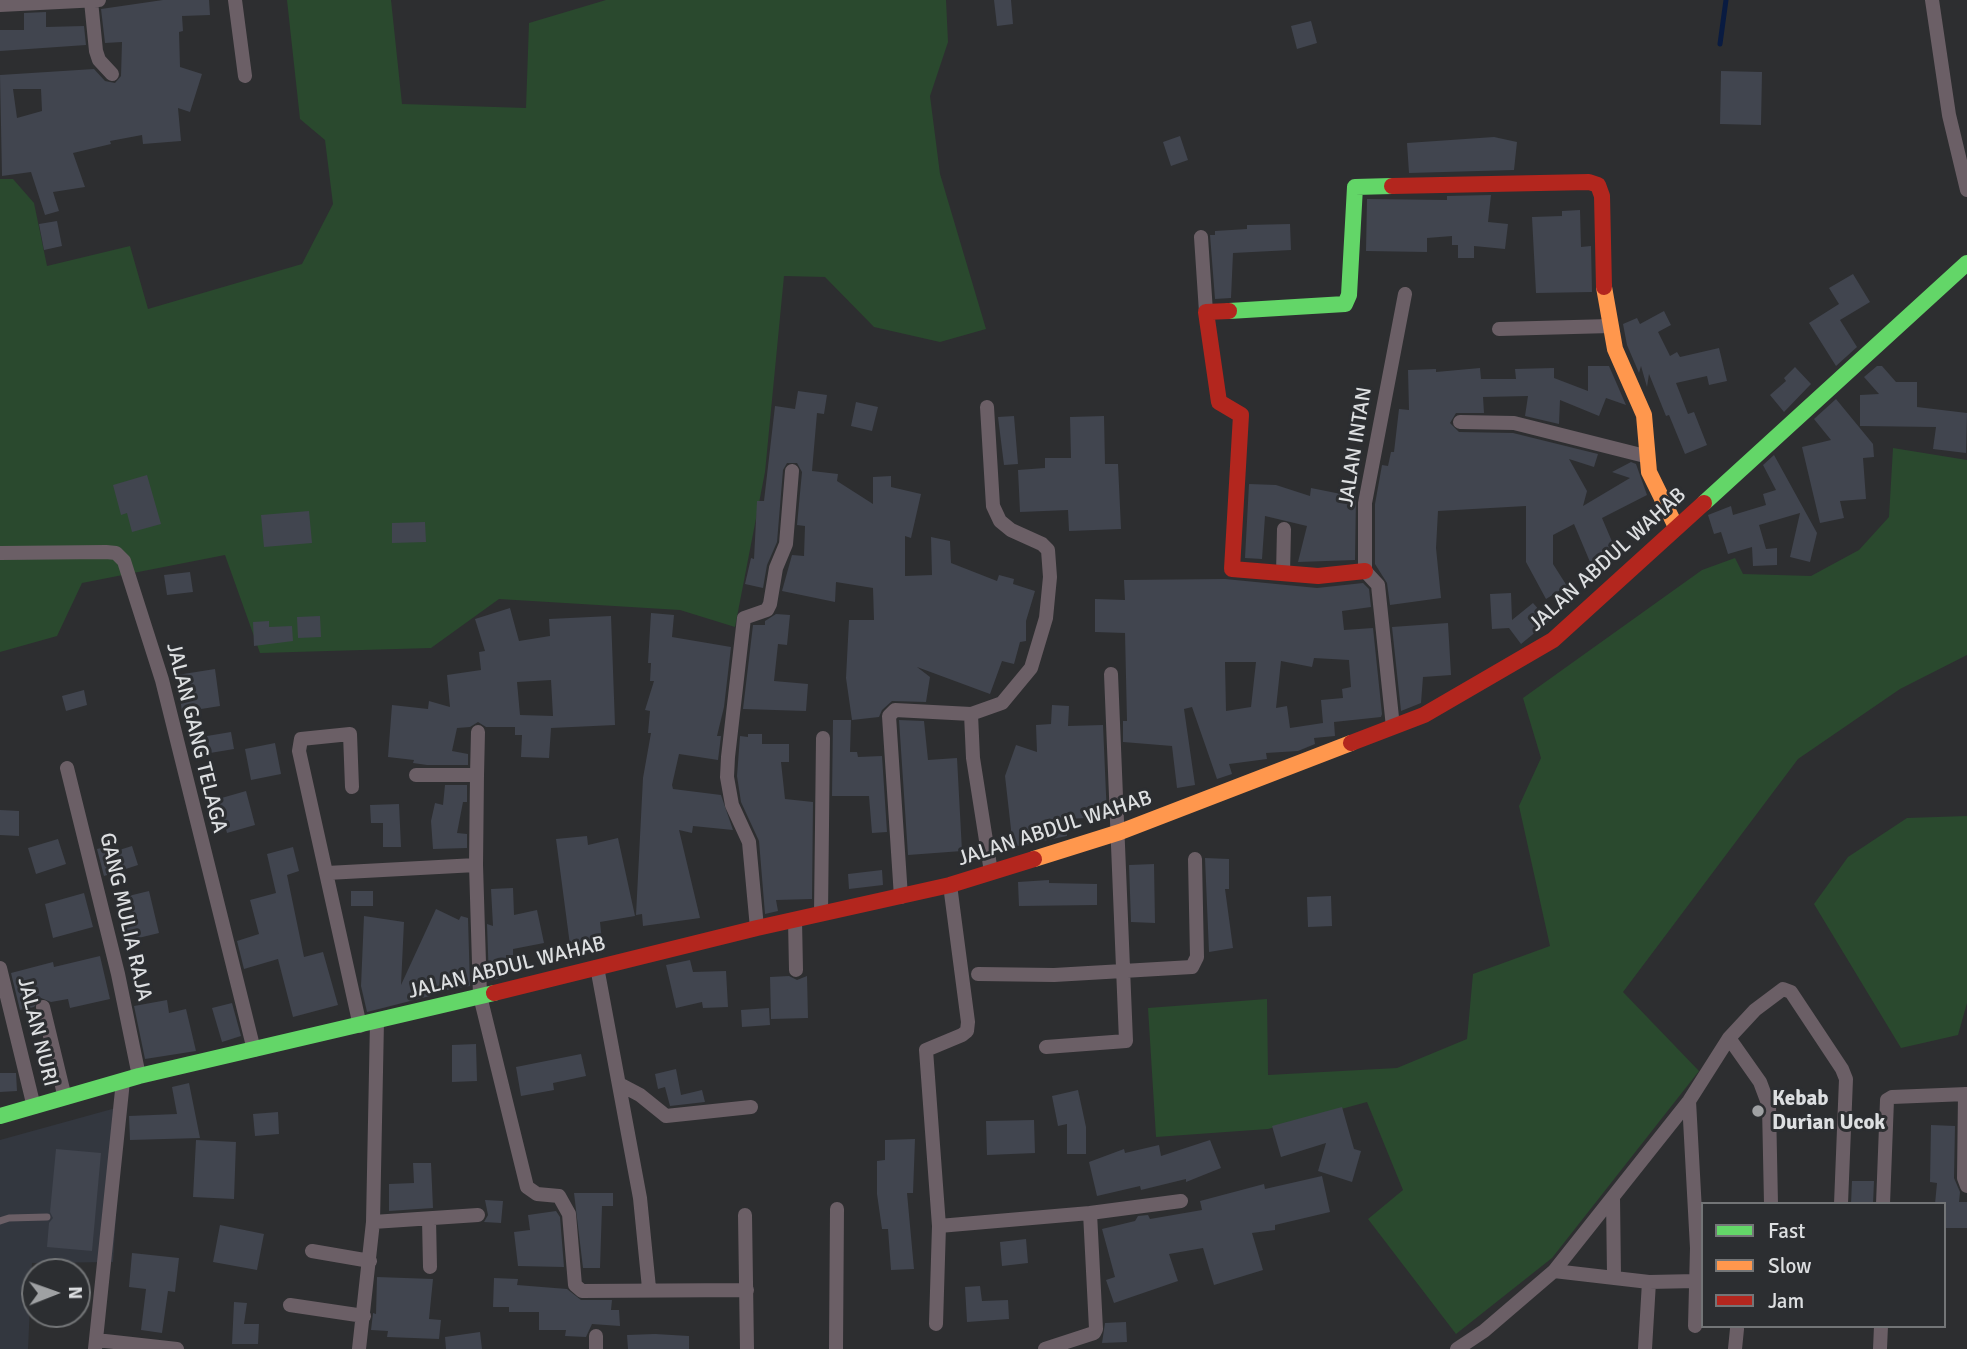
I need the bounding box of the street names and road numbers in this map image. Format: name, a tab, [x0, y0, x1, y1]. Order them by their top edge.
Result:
street label: JALAN INTAN	[1334, 385, 1378, 509]
street label: JALAN ABDUL WAHAB	[1524, 483, 1692, 637]
street label: JALAN GANG TELAGA	[160, 640, 232, 836]
street label: JALAN ABDUL WAHAB	[955, 786, 1155, 872]
street label: GANG MULIA RAJA	[93, 830, 157, 1004]
street label: JALAN ABDUL WAHAB	[406, 931, 608, 1005]
street label: JALAN NURI	[11, 975, 63, 1089]

